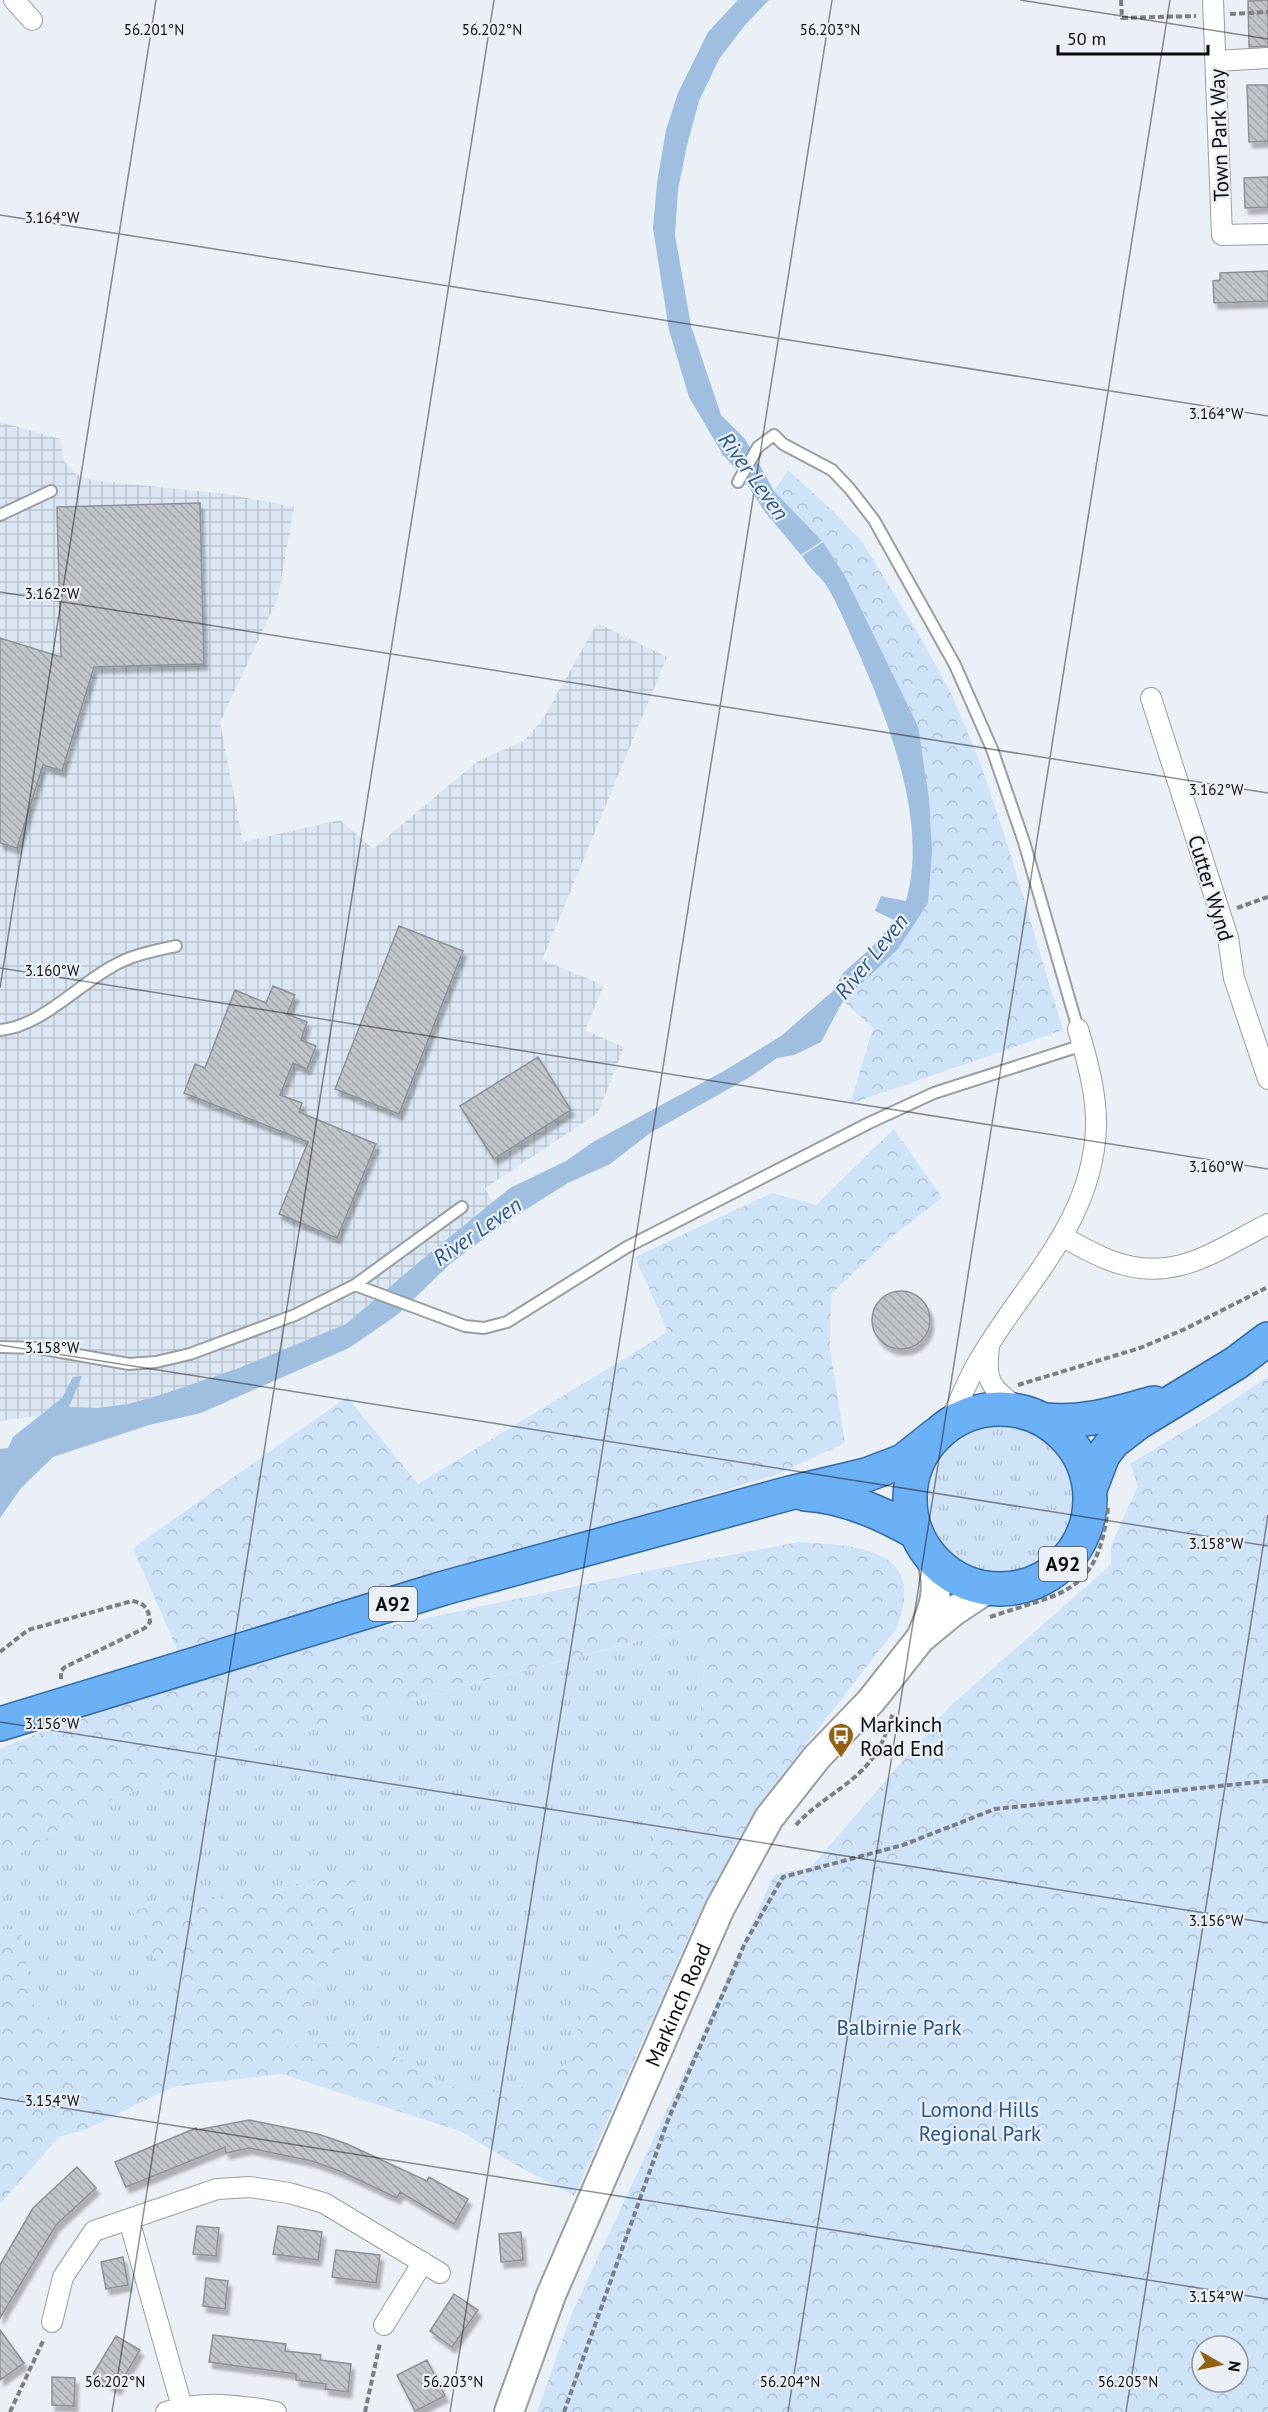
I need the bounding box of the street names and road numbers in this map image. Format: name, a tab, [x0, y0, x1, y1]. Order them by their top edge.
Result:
street label: Town Park Way	[1203, 68, 1235, 202]
street label: Cutter Wynd	[1182, 832, 1240, 944]
road number: A92	[1039, 1547, 1087, 1581]
road number: A92	[369, 1587, 417, 1621]
street label: Markinch Road	[639, 1939, 716, 2071]

